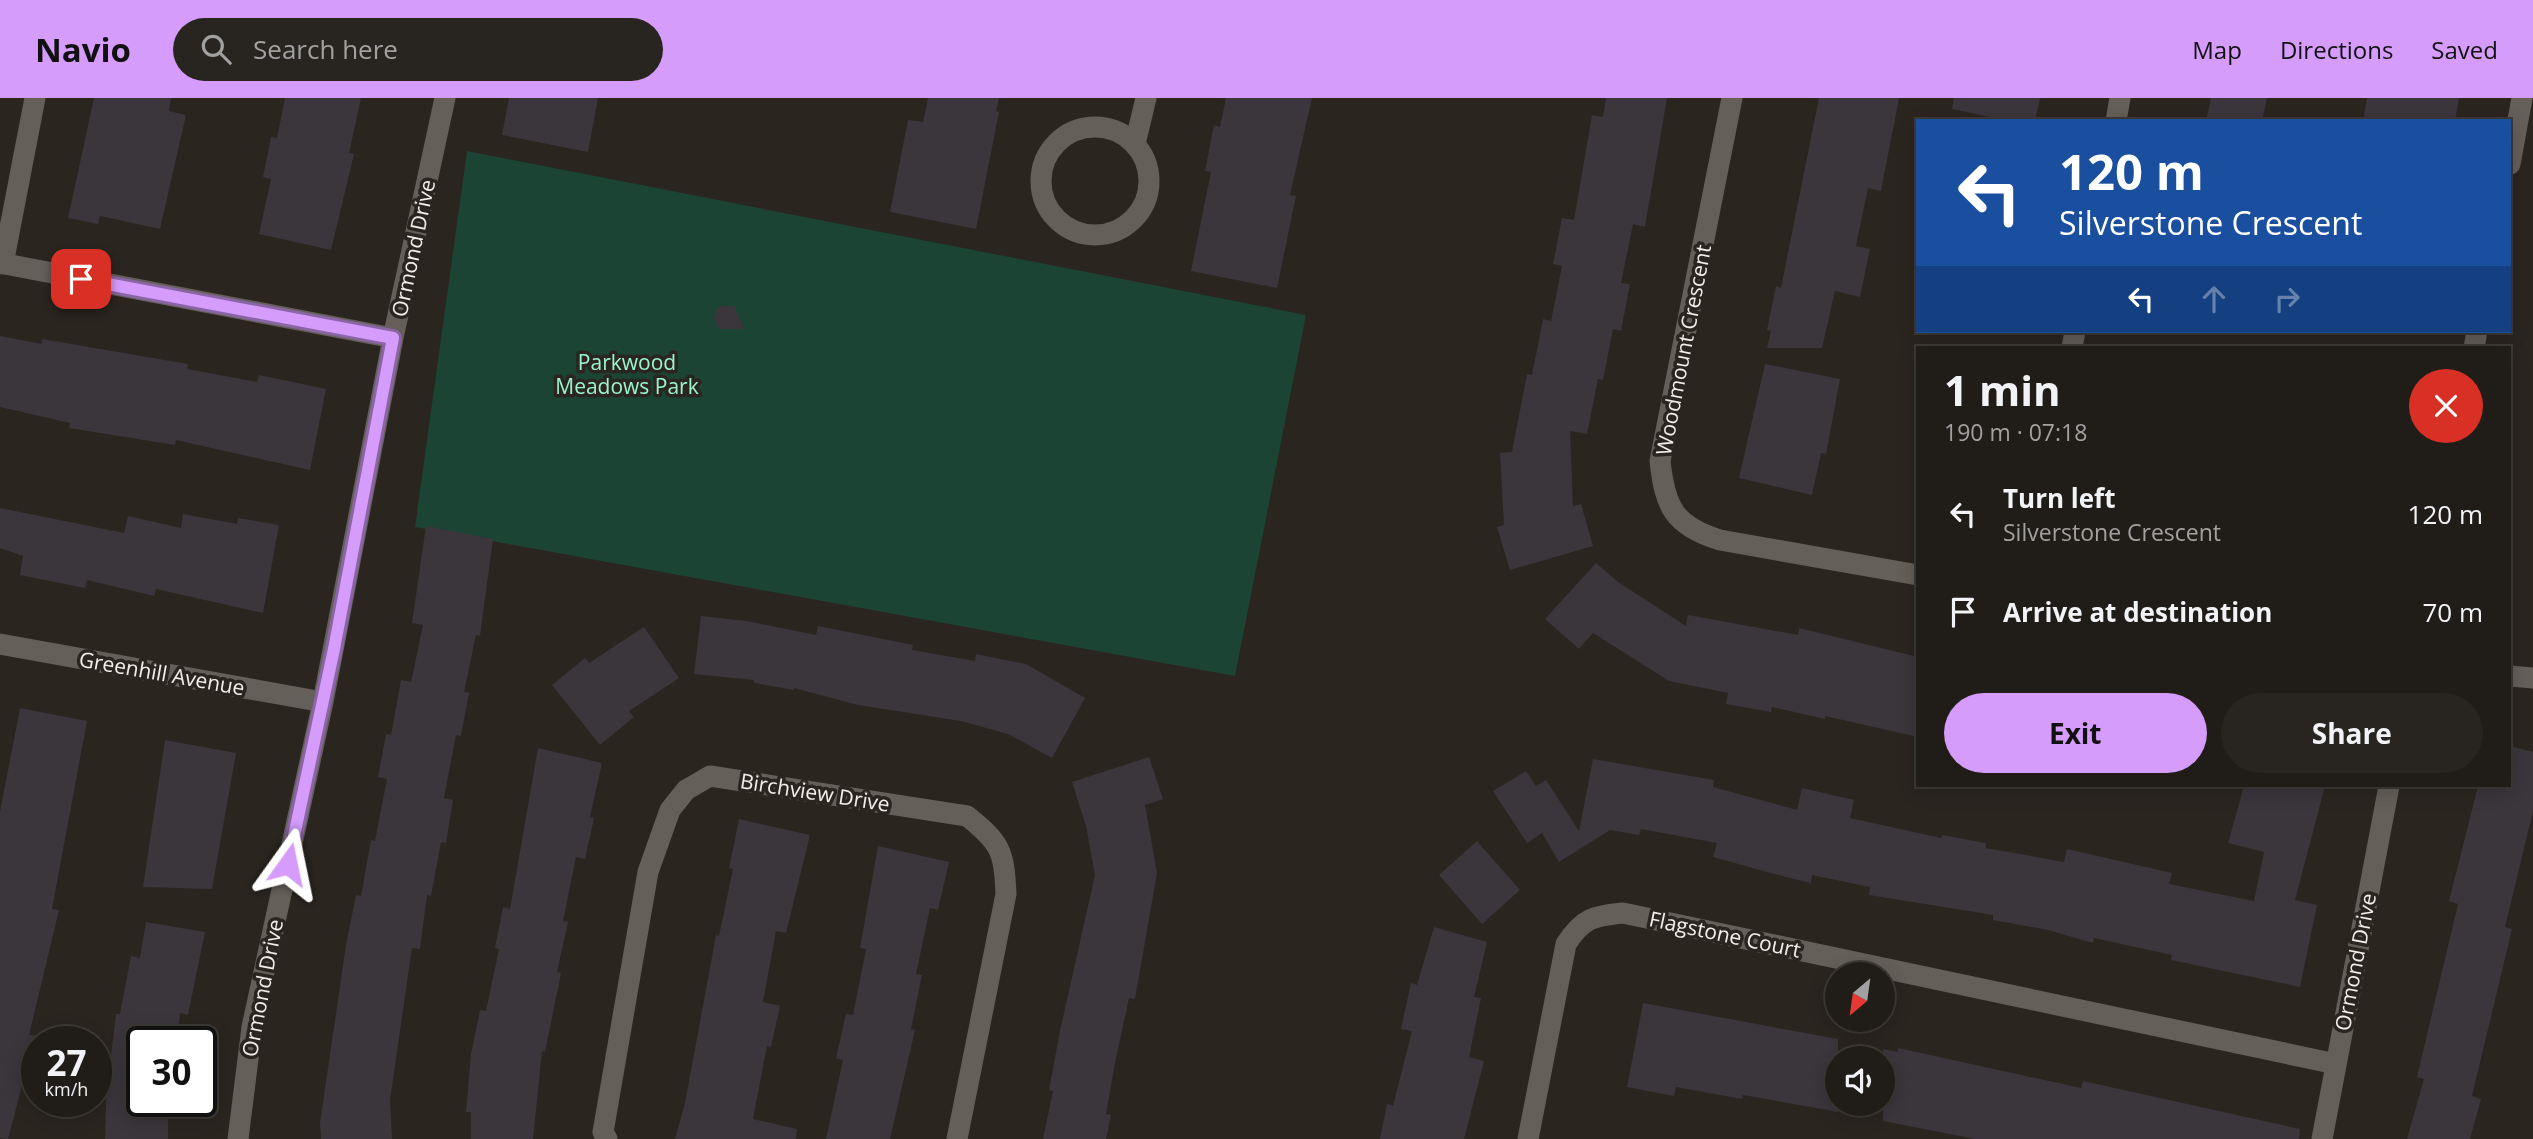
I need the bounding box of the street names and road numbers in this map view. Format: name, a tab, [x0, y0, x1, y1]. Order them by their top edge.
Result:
street label: Ormond Drive	[385, 177, 441, 319]
street label: Woodmount Crescent	[1649, 242, 1717, 458]
street label: Greenhill Avenue	[77, 645, 247, 701]
street label: Birchview Drive	[738, 766, 892, 818]
street label: Ormond Drive	[2328, 891, 2382, 1033]
street label: Flagstone Court	[1647, 904, 1803, 964]
street label: Ormond Drive	[235, 917, 289, 1059]

